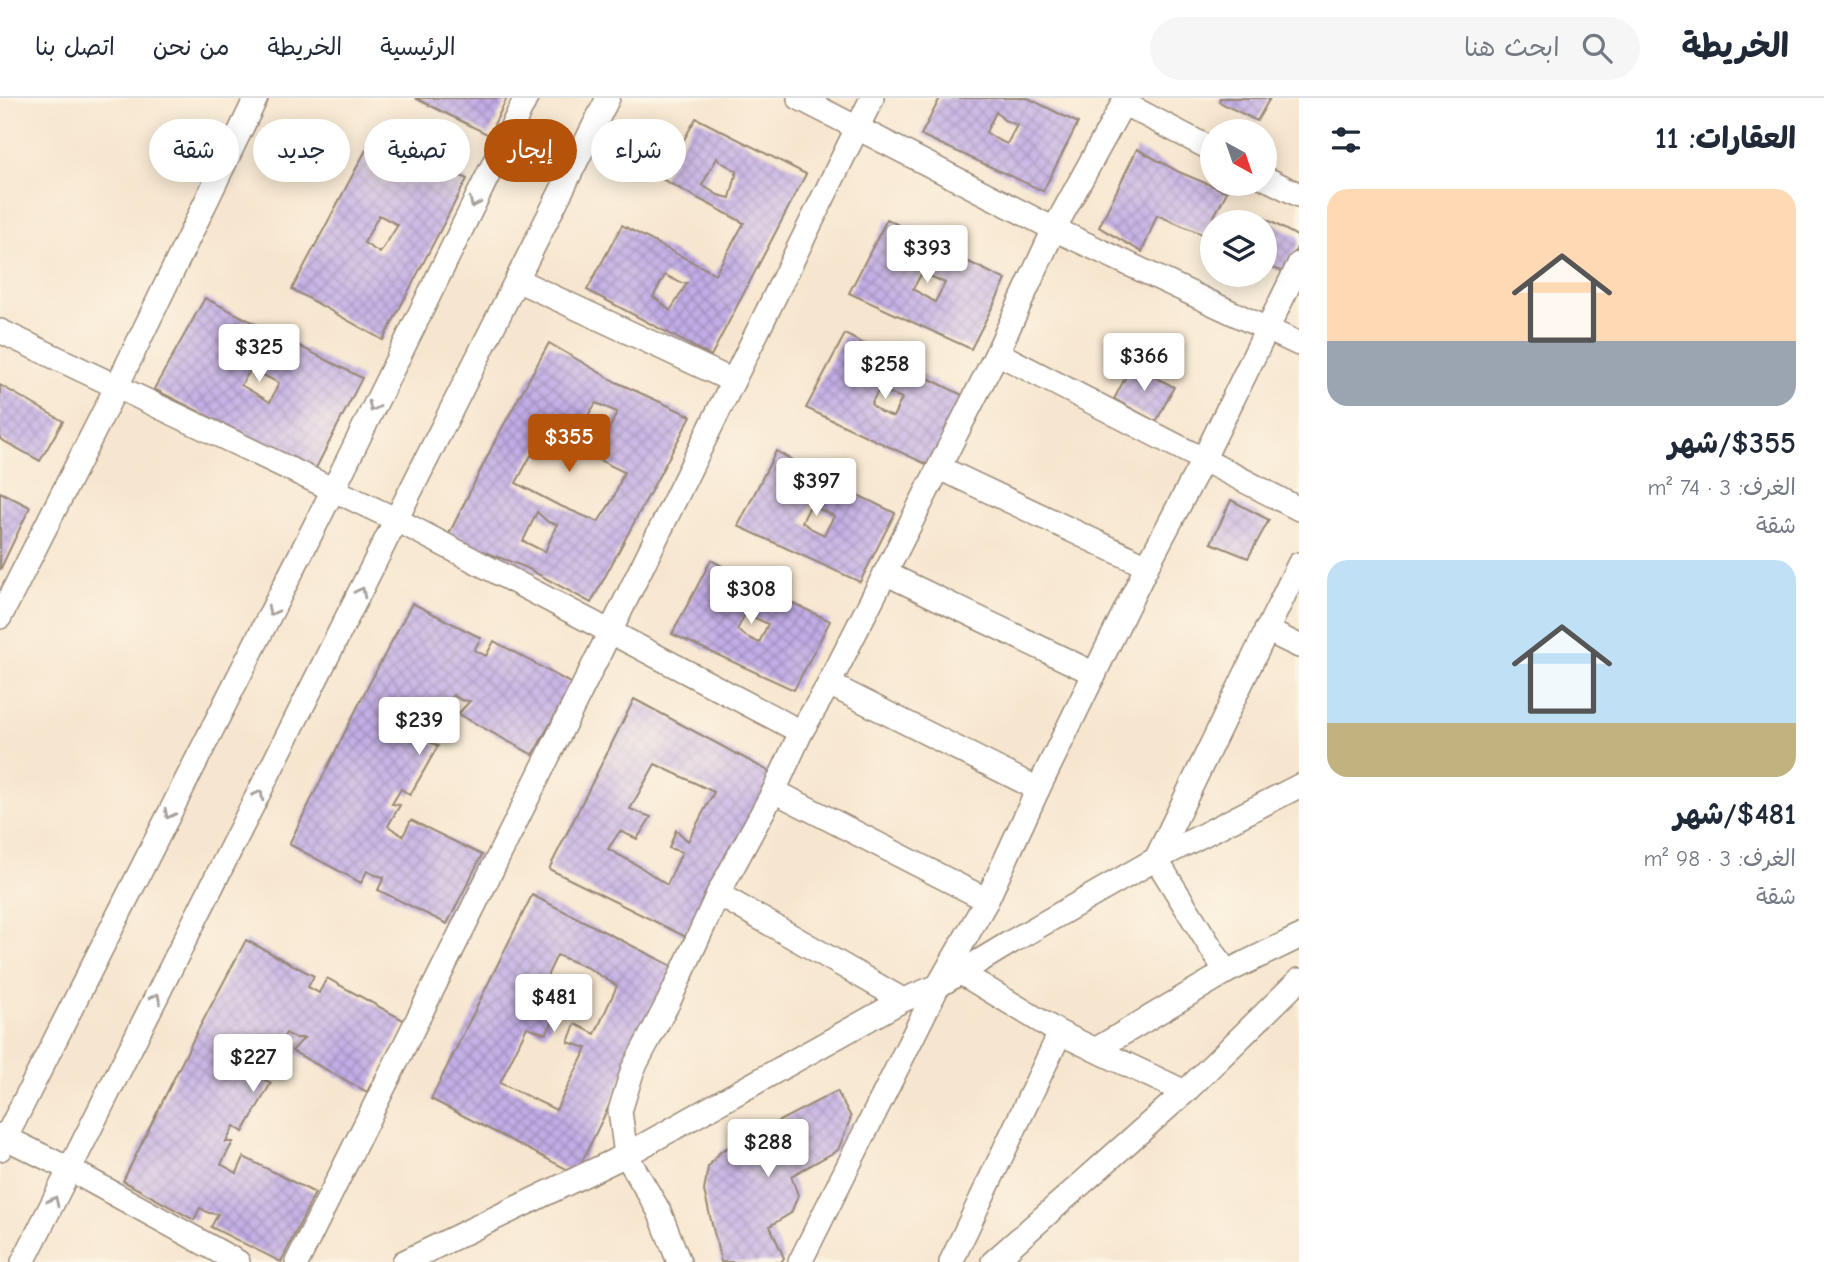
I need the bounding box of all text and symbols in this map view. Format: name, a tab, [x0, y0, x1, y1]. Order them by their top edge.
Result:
search box	[1150, 17, 1640, 80]
text: الخريطة	[1682, 27, 1789, 65]
icon: search	[1578, 29, 1616, 67]
text: اتصل بنا	[35, 33, 115, 61]
text: من نحن	[153, 33, 229, 61]
text: الخريطة	[267, 33, 342, 61]
text: الرئيسية	[380, 33, 456, 61]
text: ابحث هنا	[1464, 33, 1560, 63]
chip: شقة	[149, 119, 239, 182]
chip: جديد	[253, 119, 350, 182]
chip: تصفية	[364, 119, 470, 182]
chip: إيجار	[484, 119, 577, 182]
chip: شراء	[591, 119, 686, 182]
north arrow	[1200, 119, 1278, 196]
map controls	[1200, 119, 1277, 287]
icon: filters	[1327, 121, 1365, 159]
text: العقارات: 11	[1655, 121, 1796, 156]
one-way arrow	[468, 196, 482, 208]
button: layers	[1200, 210, 1277, 287]
pin: $393	[886, 226, 968, 285]
text: $393	[903, 234, 951, 261]
icon: home	[1499, 235, 1625, 361]
pin: $325	[218, 324, 300, 384]
text: $325	[235, 333, 283, 360]
pin: $366	[1103, 334, 1185, 393]
pin: $258	[844, 342, 926, 401]
text: $366	[1119, 342, 1169, 369]
text: $258	[860, 350, 910, 377]
one-way arrow	[368, 400, 382, 412]
pin: $355	[528, 414, 610, 474]
text: $355	[544, 423, 594, 450]
text: $355/شهر	[1668, 426, 1796, 461]
pin: $397	[775, 458, 857, 518]
text: $397	[792, 467, 840, 494]
text: الغرف: 3 · 74 m²	[1647, 474, 1796, 501]
text: شقة	[1756, 512, 1796, 539]
pin: $308	[710, 566, 792, 626]
text: $308	[726, 575, 776, 602]
one-way arrow	[353, 586, 367, 599]
one-way arrow	[266, 604, 280, 616]
icon: home	[1499, 606, 1625, 732]
pin: $239	[378, 698, 460, 757]
text: $239	[395, 706, 443, 733]
one-way arrow	[250, 789, 264, 802]
text: $481/شهر	[1674, 797, 1796, 832]
one-way arrow	[164, 807, 177, 819]
text: الغرف: 3 · 98 m²	[1644, 845, 1796, 872]
text: شقة	[1756, 883, 1796, 910]
pin: $481	[513, 974, 595, 1034]
text: $481	[531, 983, 577, 1010]
one-way arrow	[147, 993, 161, 1005]
pin: $227	[212, 1034, 294, 1094]
text: $227	[230, 1043, 276, 1070]
pin: $288	[727, 1119, 809, 1179]
text: $288	[744, 1128, 792, 1155]
one-way arrow	[45, 1196, 59, 1208]

